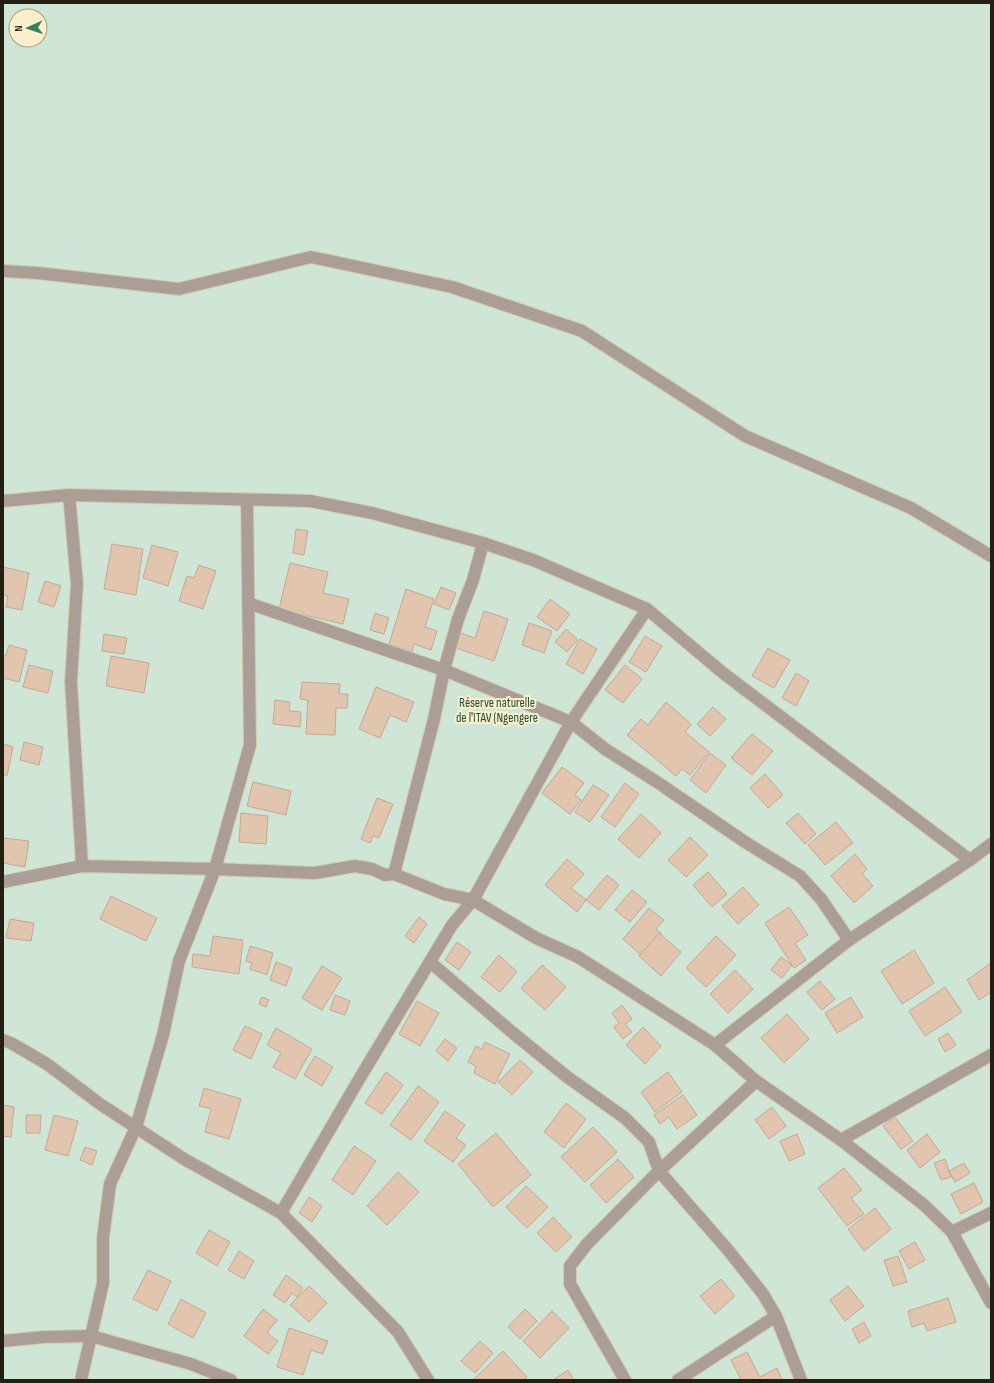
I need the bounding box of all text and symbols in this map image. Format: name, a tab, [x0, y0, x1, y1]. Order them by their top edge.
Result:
north arrow	[8, 8, 48, 48]
text: N	[12, 25, 25, 32]
park label: Réserve naturelle de l'ITAV (Ngengere	[456, 695, 538, 726]

